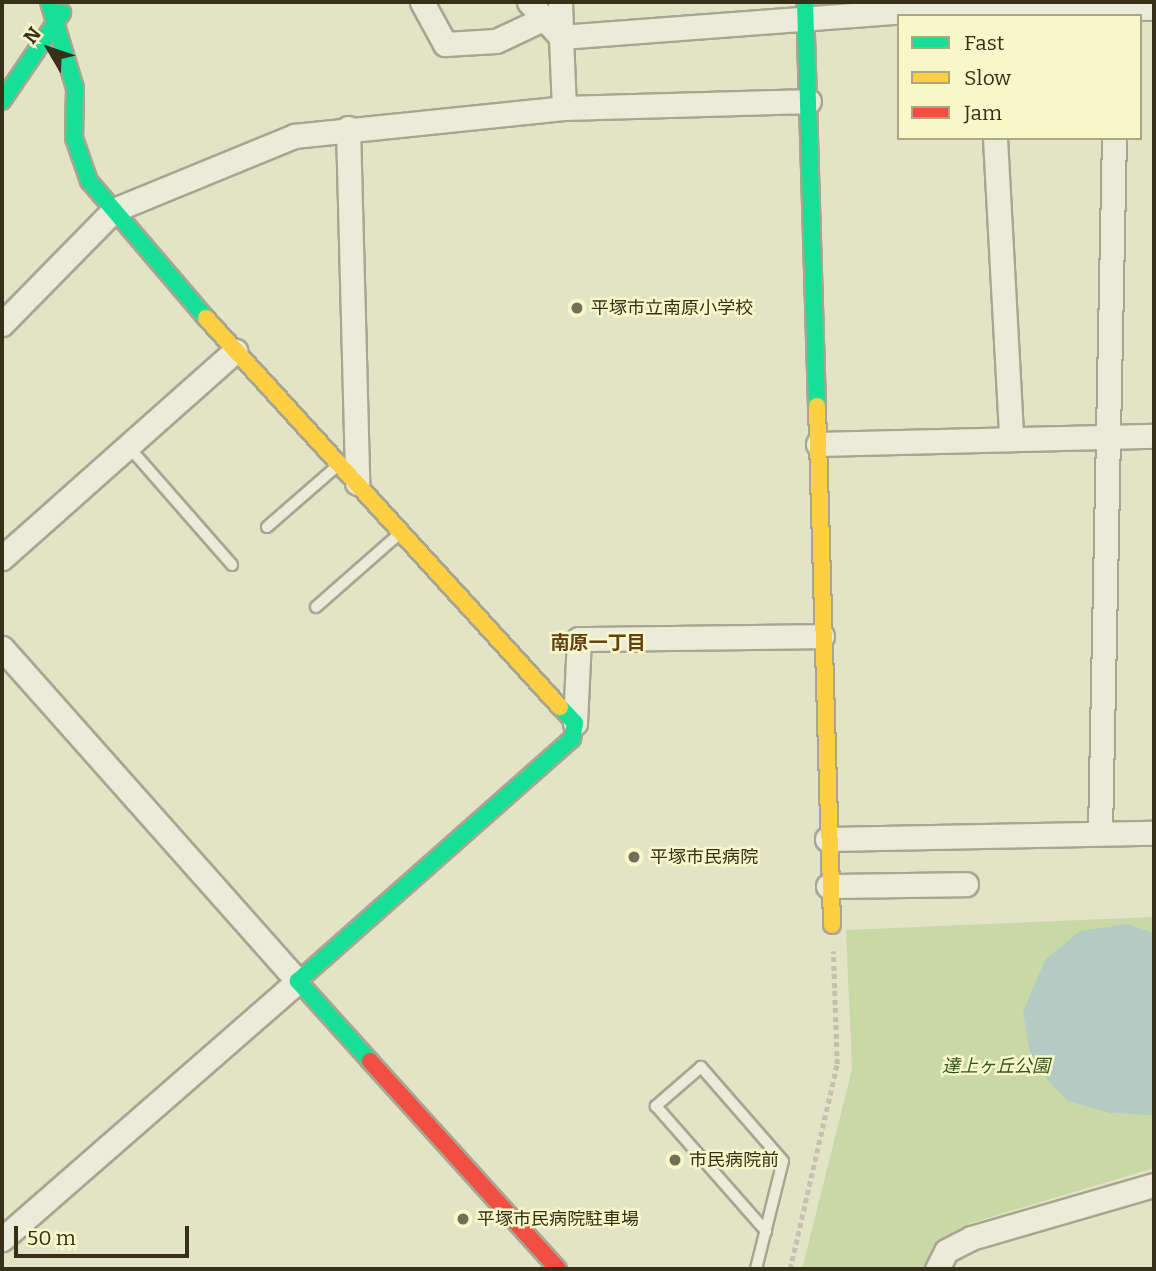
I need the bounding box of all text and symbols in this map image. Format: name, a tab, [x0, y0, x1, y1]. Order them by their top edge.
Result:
north arrow	[14, 14, 84, 84]
legend	[897, 14, 1142, 140]
text: N	[19, 23, 46, 48]
text: Fast	[964, 30, 1004, 56]
text: Slow	[964, 65, 1011, 91]
text: Jam	[964, 100, 1002, 126]
place label: 平塚市立南原小学校	[591, 297, 753, 319]
marker: 平塚市立南原小学校	[569, 300, 585, 316]
district label: 南原一丁目	[551, 632, 645, 654]
place label: 平塚市民病院	[650, 846, 758, 868]
marker: 平塚市民病院	[624, 847, 644, 867]
park label: 達上ヶ丘公園	[942, 1055, 1050, 1077]
place label: 市民病院前	[689, 1149, 779, 1171]
marker: 市民病院前	[667, 1152, 683, 1168]
place label: 平塚市民病院駐車場	[477, 1208, 639, 1230]
marker: 平塚市民病院駐車場	[455, 1211, 471, 1227]
scale bar	[18, 1212, 192, 1256]
text: 50 m	[27, 1225, 76, 1251]

